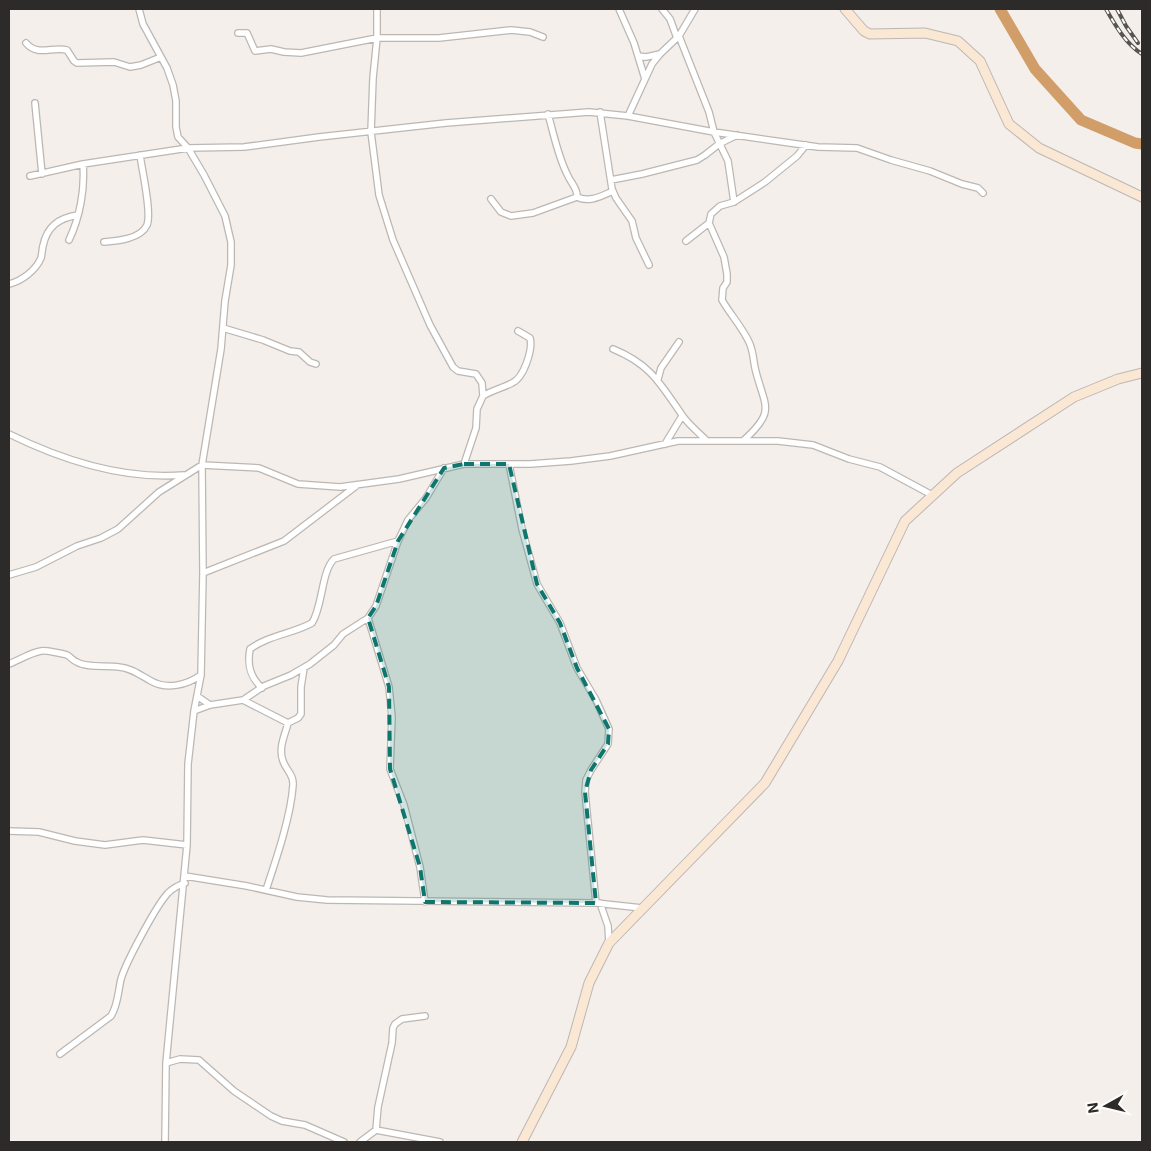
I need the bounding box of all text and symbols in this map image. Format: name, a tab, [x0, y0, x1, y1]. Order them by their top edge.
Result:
north arrow	[1081, 1081, 1131, 1131]
text: N	[1083, 1101, 1102, 1114]

